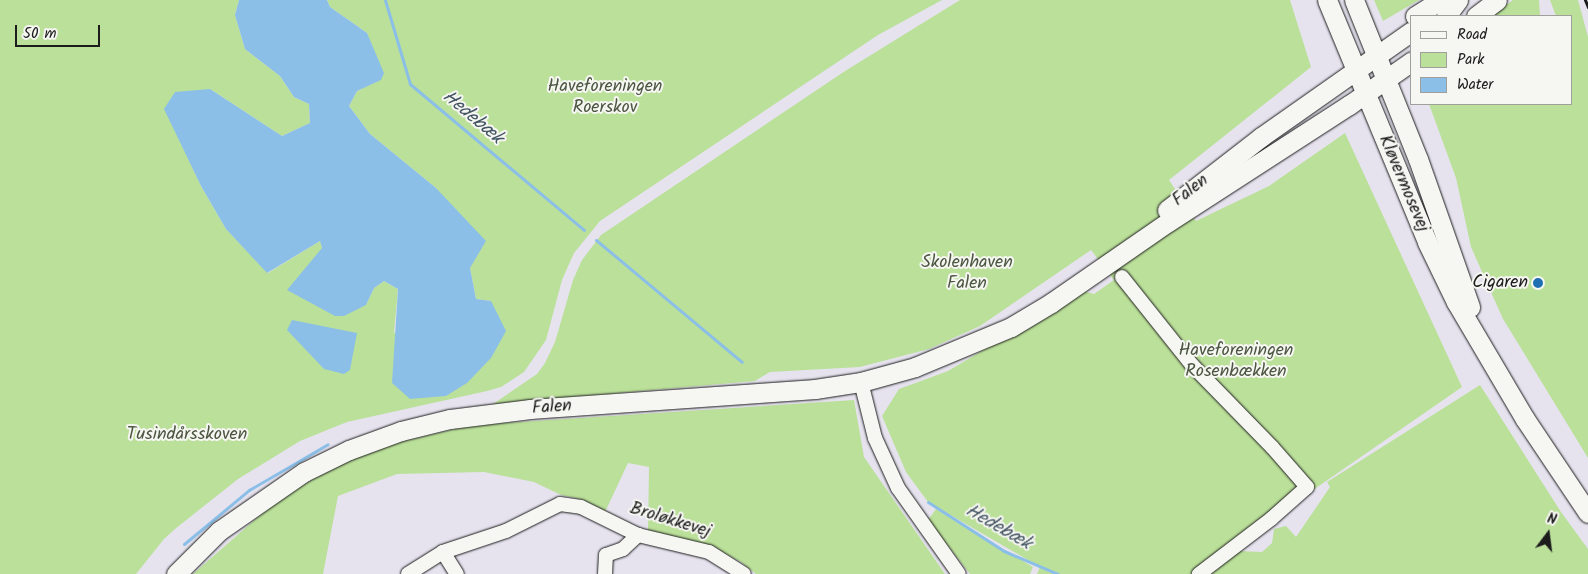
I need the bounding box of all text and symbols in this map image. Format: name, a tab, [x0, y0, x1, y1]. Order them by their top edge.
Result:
scale bar	[18, 15, 102, 47]
legend	[1410, 15, 1573, 105]
text: 50 m	[23, 22, 57, 46]
text: Road	[1457, 23, 1487, 47]
text: Park	[1457, 48, 1484, 72]
text: Water	[1457, 73, 1493, 97]
park label: Haveforeningen Roerskov	[548, 77, 662, 120]
water label: Hedebæk	[437, 86, 507, 150]
street label: Kløvermosevej	[1373, 132, 1433, 236]
street label: Falen	[1169, 170, 1213, 212]
park label: Skolenhaven Falen	[921, 253, 1013, 296]
place label: Cigaren	[1472, 272, 1528, 294]
marker: Cigaren	[1532, 277, 1544, 289]
park label: Haveforeningen Rosenbækken	[1179, 341, 1293, 384]
street label: Falen	[531, 396, 573, 420]
park label: Tusindårsskoven	[127, 424, 247, 446]
street label: Broløkkevej	[627, 498, 713, 544]
water label: Hedebæk	[961, 500, 1035, 556]
text: N	[1545, 508, 1559, 531]
north arrow	[1523, 509, 1573, 559]

